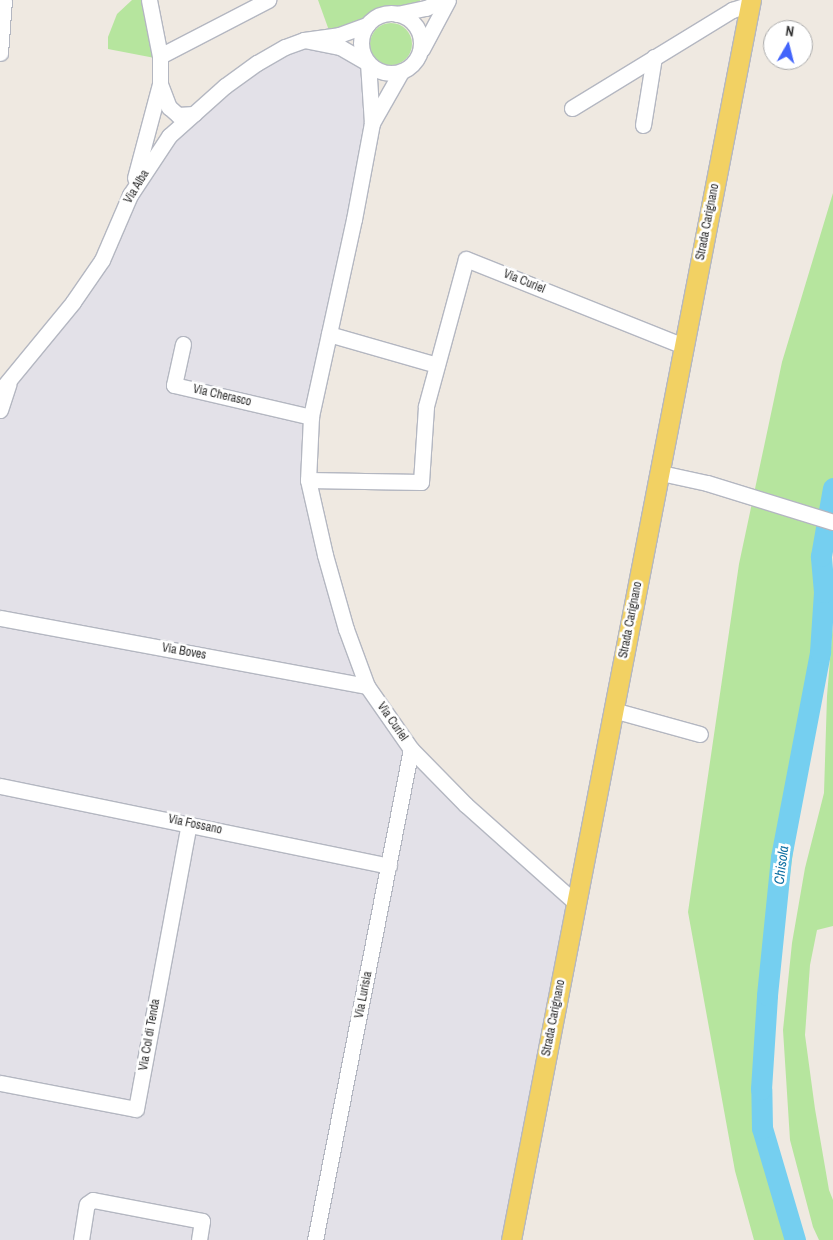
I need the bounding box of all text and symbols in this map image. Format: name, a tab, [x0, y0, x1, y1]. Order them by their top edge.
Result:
north arrow	[763, 20, 813, 70]
text: N	[785, 22, 795, 41]
street label: Via Alba	[121, 167, 153, 207]
street label: Strada Carignano	[694, 183, 722, 261]
street label: Via Curiel	[501, 267, 547, 297]
street label: Via Cherasco	[191, 382, 253, 410]
street label: Strada Carignano	[617, 581, 645, 659]
street label: Via Boves	[161, 641, 207, 663]
street label: Via Curiel	[374, 700, 410, 744]
street label: Via Fossano	[167, 812, 223, 838]
water label: Chisola	[770, 845, 792, 885]
street label: Via Lurisia	[352, 970, 376, 1020]
street label: Strada Carignano	[540, 979, 568, 1057]
street label: Via Col di Tenda	[137, 998, 163, 1072]

